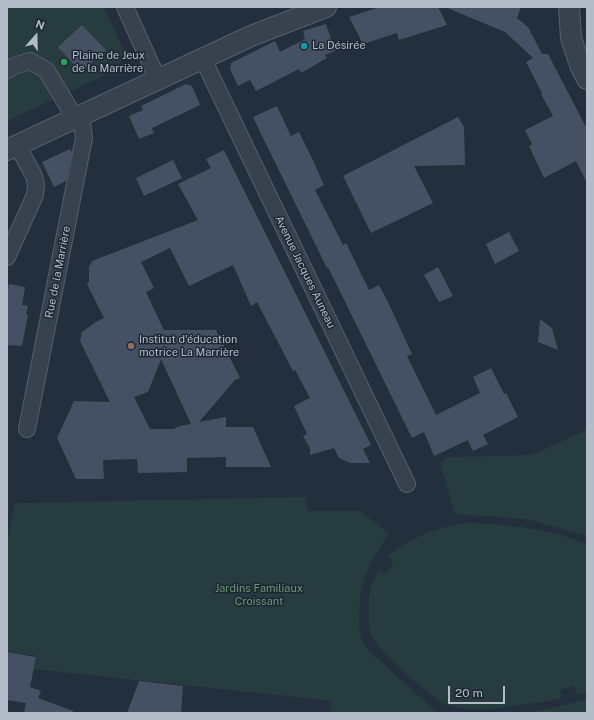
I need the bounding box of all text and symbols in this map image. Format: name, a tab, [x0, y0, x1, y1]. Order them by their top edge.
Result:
north arrow	[16, 16, 56, 56]
text: N	[34, 18, 46, 32]
place label: La Désirée	[312, 39, 366, 53]
marker: La Désirée	[299, 41, 309, 51]
place label: Plaine de Jeux de la Marrière	[72, 49, 145, 75]
marker: Plaine de Jeux de la Marrière	[59, 57, 69, 67]
street label: Avenue Jacques Auneau	[272, 214, 338, 330]
street label: Rue de la Marrière	[43, 225, 73, 319]
place label: Institut d'éducation motrice La Marrière	[139, 333, 239, 359]
marker: Institut d'éducation motrice La Marrière	[126, 341, 136, 351]
park label: Jardins Familiaux Croissant	[215, 582, 303, 608]
scale bar	[450, 678, 507, 704]
text: 20 m	[455, 686, 483, 700]

